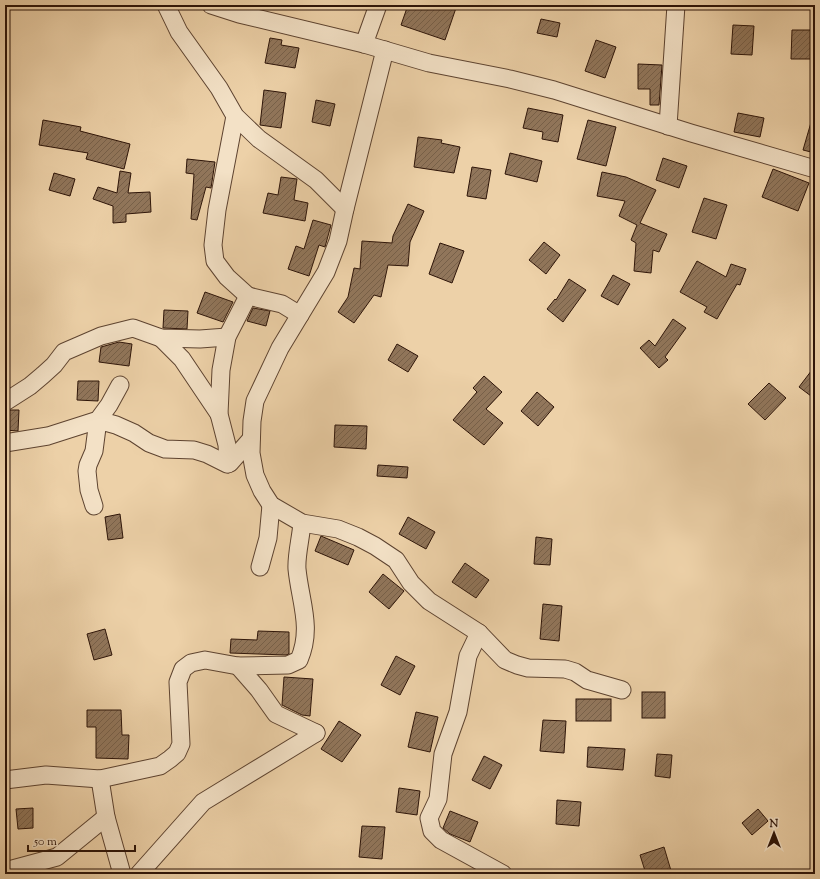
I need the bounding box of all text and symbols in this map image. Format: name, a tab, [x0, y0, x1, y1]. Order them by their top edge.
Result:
north arrow	[754, 813, 794, 853]
text: N	[769, 816, 779, 832]
scale bar	[28, 827, 135, 853]
text: 50 m	[33, 833, 57, 851]

